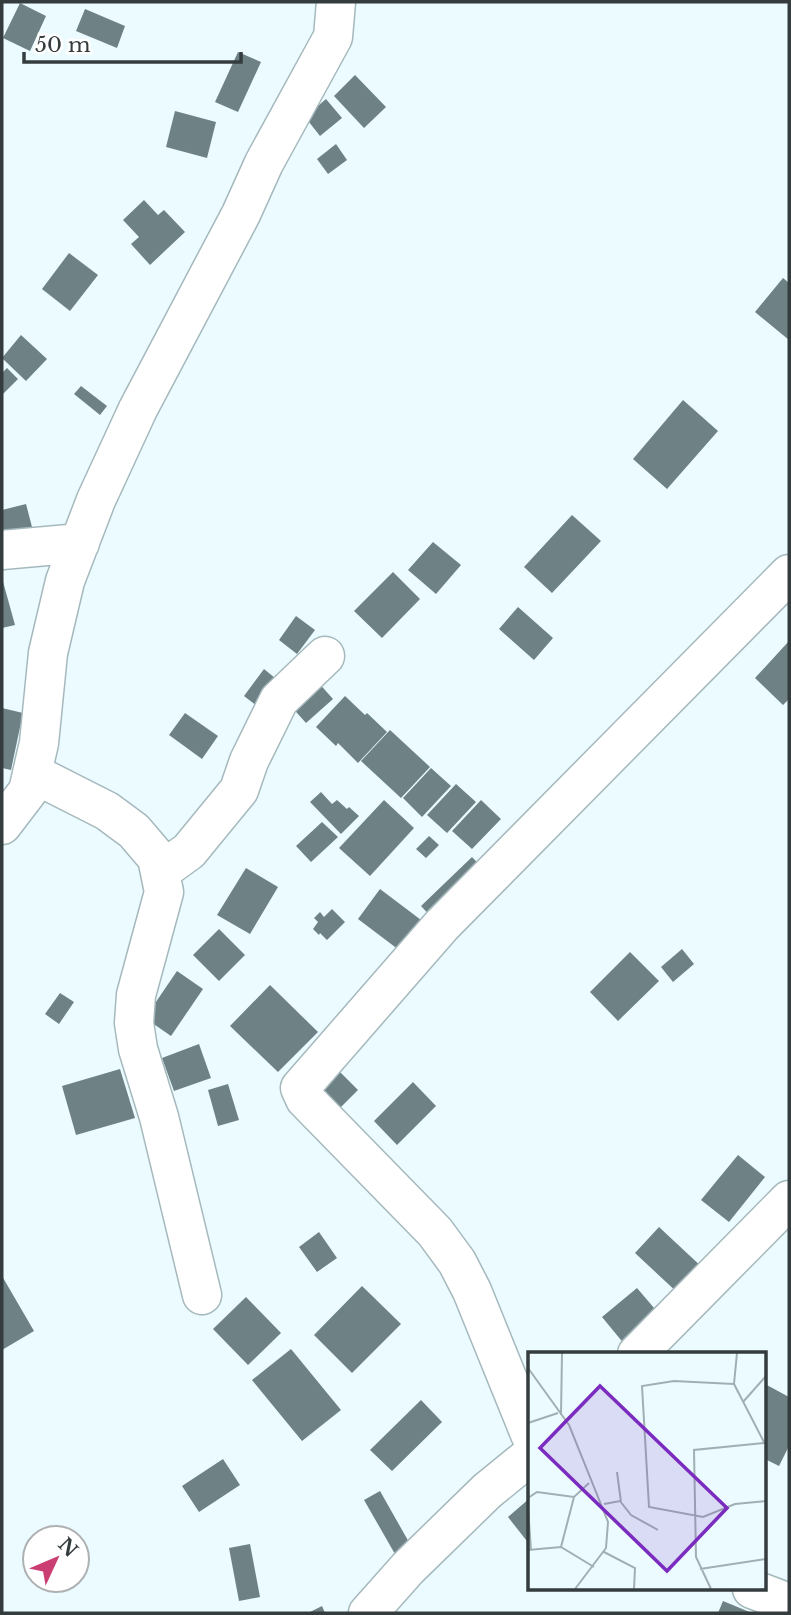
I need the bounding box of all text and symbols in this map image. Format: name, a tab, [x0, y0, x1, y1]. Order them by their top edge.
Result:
scale bar	[24, 21, 242, 65]
text: 50 m	[35, 32, 91, 58]
inset map	[528, 1352, 766, 1590]
north arrow	[21, 1524, 91, 1594]
text: N	[53, 1533, 82, 1562]

